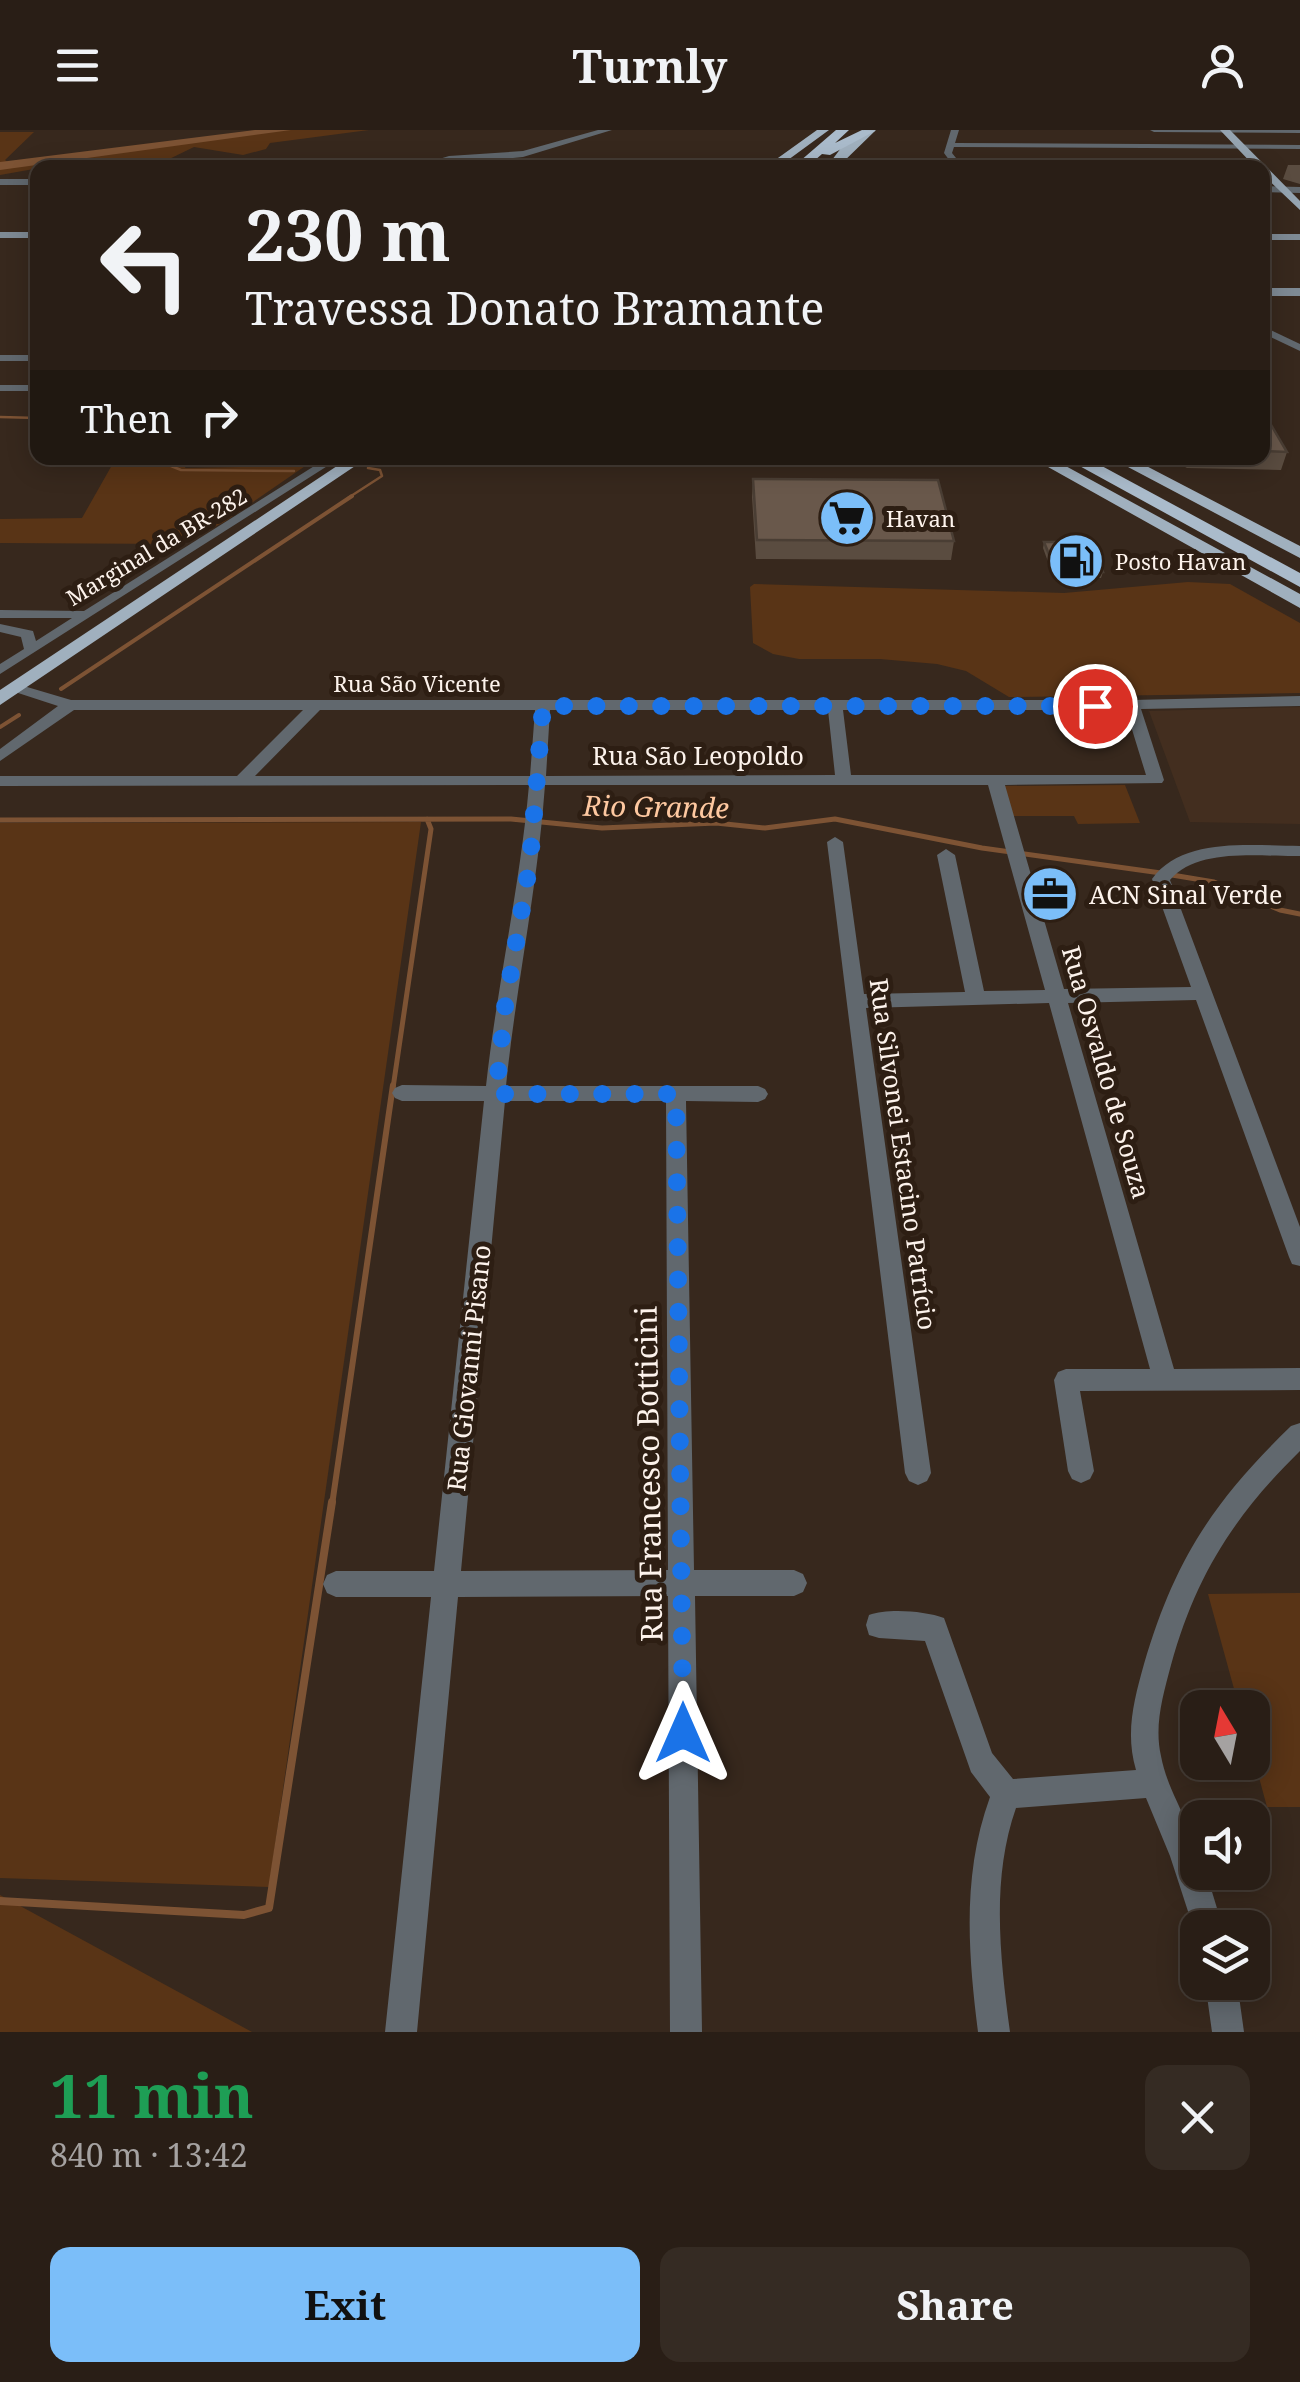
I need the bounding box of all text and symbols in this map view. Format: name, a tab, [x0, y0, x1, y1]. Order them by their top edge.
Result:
text: Turnly	[573, 35, 727, 96]
icon: menu	[50, 38, 105, 93]
icon: person	[1195, 38, 1250, 93]
text: 230 m	[245, 186, 451, 282]
icon: left	[80, 200, 210, 330]
text: Travessa Donato Bramante	[245, 277, 824, 338]
icon: right	[192, 390, 247, 445]
text: Then	[80, 392, 172, 444]
street label: Marginal da BR-282	[60, 480, 252, 612]
supermarket icon: Havan	[817, 488, 877, 548]
place label: Havan	[886, 503, 955, 533]
fuel station icon: Posto Havan	[1046, 531, 1106, 591]
place label: Posto Havan	[1115, 546, 1246, 576]
pin	[1053, 664, 1138, 749]
street label: Rua São Vicente	[333, 668, 501, 698]
icon: arrive	[1068, 679, 1123, 734]
street label: Rua São Leopoldo	[592, 738, 804, 772]
water label: Rio Grande	[582, 786, 730, 826]
office icon: ACN Sinal Verde	[1020, 864, 1080, 924]
place label: ACN Sinal Verde	[1089, 877, 1282, 911]
street label: Rua Osvaldo de Souza	[1055, 942, 1159, 1202]
street label: Rua Silvonei Estacino Patrício	[862, 976, 946, 1332]
street label: Rua Giovanni Pisano	[438, 1243, 498, 1493]
street label: Rua Francesco Botticini	[625, 1305, 671, 1642]
position arrow	[631, 1681, 735, 1785]
north arrow	[1180, 1690, 1270, 1780]
map controls	[1180, 1690, 1270, 2000]
button: sound	[1180, 1800, 1270, 1890]
button: layers	[1180, 1910, 1270, 2000]
text: 11 min	[50, 2054, 254, 2136]
button: close	[1145, 2065, 1250, 2170]
text: 840 m · 13:42	[50, 2133, 248, 2176]
button: Exit	[50, 2247, 640, 2362]
button: Share	[660, 2247, 1250, 2362]

